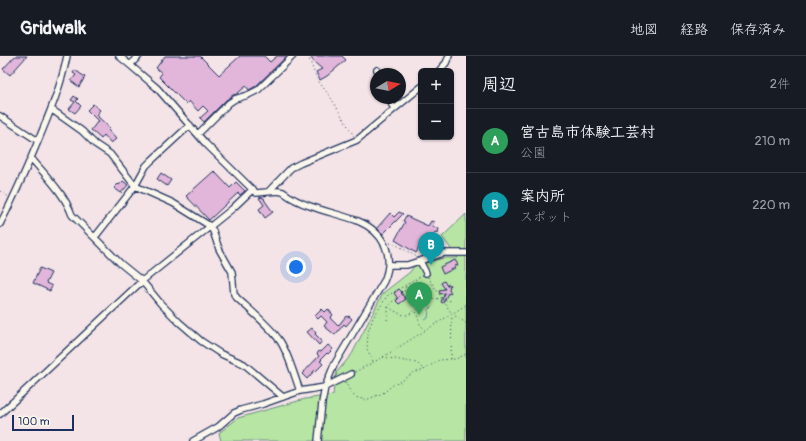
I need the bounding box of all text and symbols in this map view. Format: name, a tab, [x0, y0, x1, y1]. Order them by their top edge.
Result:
text: Gridwalk	[20, 16, 86, 40]
text: 地図	[630, 21, 658, 38]
text: 経路	[680, 21, 708, 38]
text: 保存済み	[730, 21, 786, 38]
north arrow	[370, 68, 406, 104]
map controls	[418, 68, 454, 140]
button: +	[418, 68, 454, 104]
text: 周辺	[482, 74, 516, 95]
text: 2件	[770, 76, 790, 92]
button: −	[418, 104, 454, 140]
text: 宮古島市体験工芸村	[520, 123, 655, 142]
text: A	[491, 133, 499, 149]
text: 210 m	[754, 133, 790, 149]
text: 公園	[520, 145, 546, 161]
text: 案内所	[520, 187, 565, 206]
text: B	[491, 197, 499, 213]
text: 220 m	[752, 197, 790, 213]
text: スポット	[520, 209, 572, 225]
pin: B	[418, 232, 444, 265]
your location	[286, 257, 306, 277]
pin: A	[406, 282, 432, 315]
scale bar	[12, 413, 74, 432]
text: 100 m	[18, 415, 49, 428]

